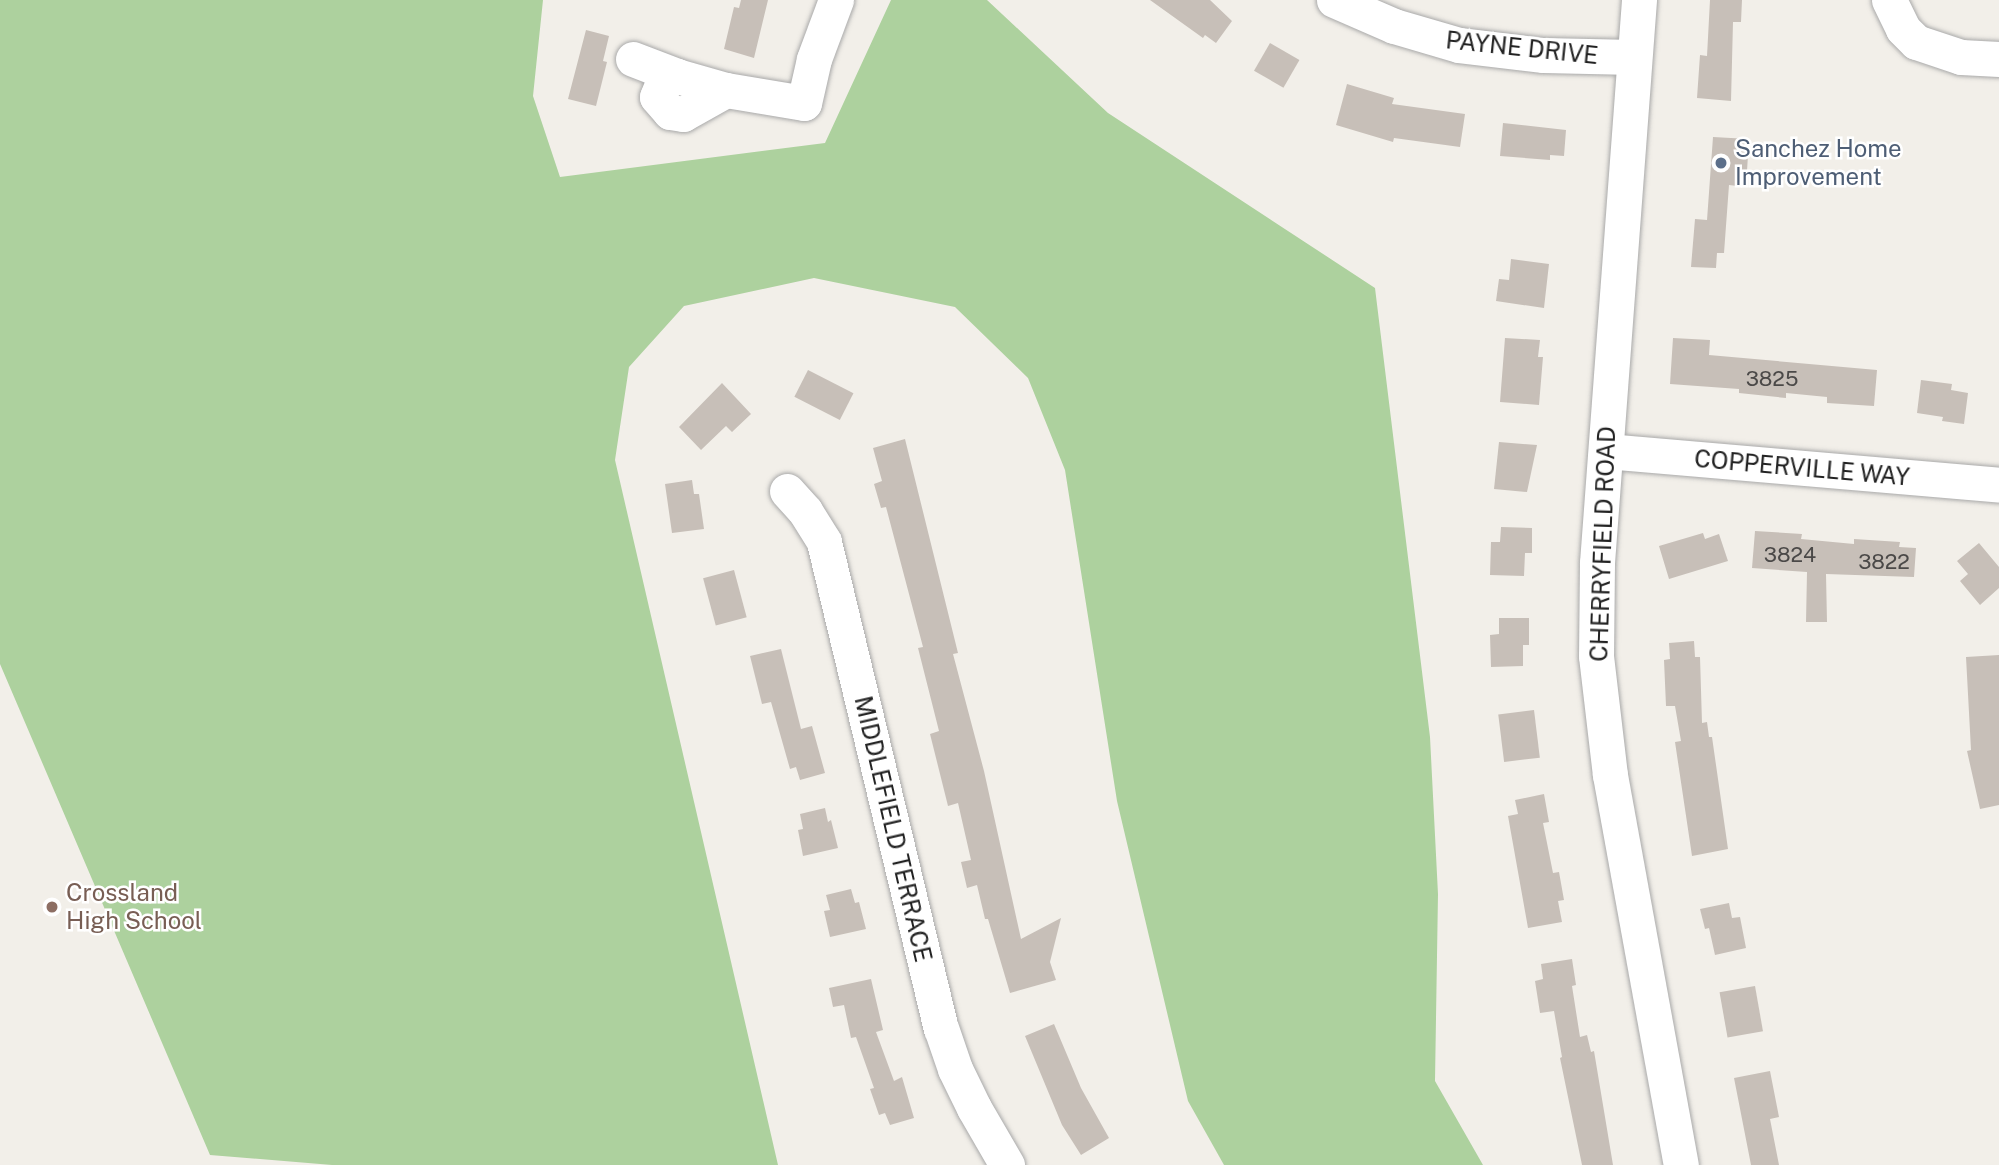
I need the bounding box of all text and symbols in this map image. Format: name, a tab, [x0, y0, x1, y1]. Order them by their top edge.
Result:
street label: PAYNE DRIVE	[1444, 26, 1600, 70]
place label: Sanchez Home Improvement	[1735, 135, 1902, 191]
marker: Sanchez Home Improvement	[1713, 155, 1729, 171]
house number: 3825	[1746, 366, 1798, 392]
street label: CHERRYFIELD ROAD	[1584, 426, 1622, 662]
street label: COPPERVILLE WAY	[1693, 444, 1911, 492]
house number: 3824	[1764, 542, 1816, 568]
house number: 3822	[1858, 549, 1910, 575]
street label: MIDDLEFIELD TERRACE	[848, 693, 938, 965]
place label: Crossland High School	[66, 879, 202, 935]
marker: Crossland High School	[44, 899, 60, 915]

